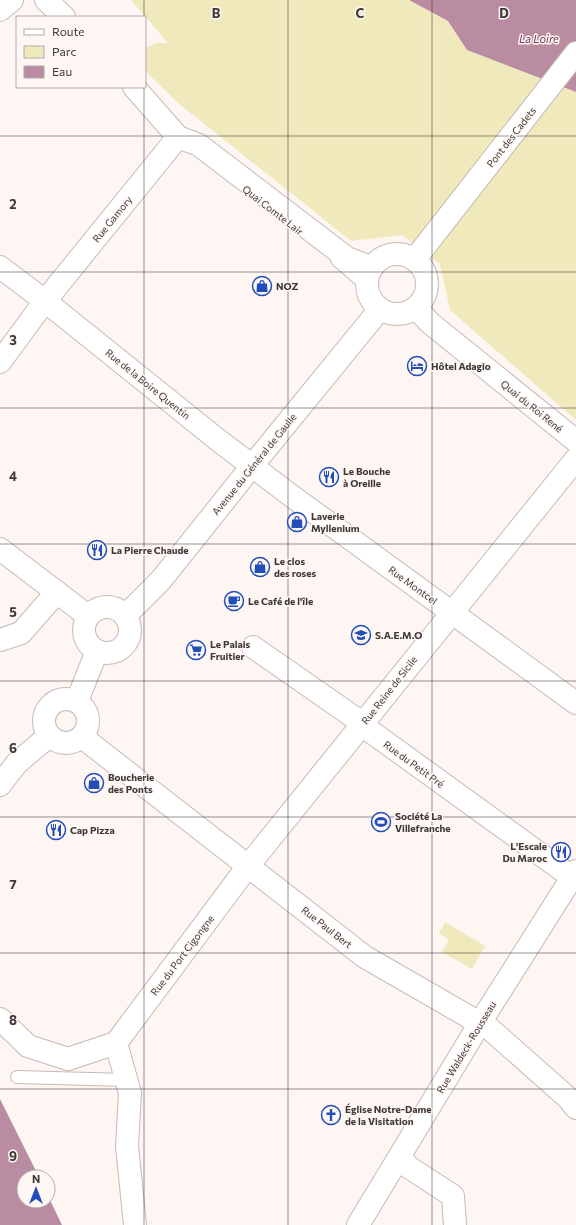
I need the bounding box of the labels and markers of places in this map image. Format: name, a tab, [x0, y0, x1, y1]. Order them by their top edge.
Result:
shop icon: NOZ	[251, 275, 273, 297]
place label: NOZ	[276, 280, 299, 292]
hotel icon: Hôtel Adagio	[406, 355, 428, 377]
place label: Hôtel Adagio	[431, 360, 491, 372]
place label: Le Bouche à Oreille	[343, 465, 390, 489]
restaurant icon: Le Bouche à Oreille	[318, 466, 340, 488]
place label: Laverie Myllenium	[311, 510, 360, 534]
shop icon: Laverie Myllenium	[286, 511, 308, 533]
restaurant icon: La Pierre Chaude	[86, 539, 108, 561]
place label: La Pierre Chaude	[111, 544, 189, 556]
place label: Le clos des roses	[274, 555, 316, 579]
shop icon: Le clos des roses	[249, 556, 271, 578]
cafe icon: Le Café de l'île	[223, 590, 245, 612]
place label: Le Café de l'île	[248, 595, 313, 607]
school or university icon: S.A.E.M.O	[350, 624, 372, 646]
place label: S.A.E.M.O	[375, 629, 422, 641]
place label: Le Palais Fruitier	[210, 638, 251, 662]
supermarket icon: Le Palais Fruitier	[185, 639, 207, 661]
place label: Boucherie des Ponts	[108, 771, 154, 795]
shop icon: Boucherie des Ponts	[83, 772, 105, 794]
place label: Société La Villefranche	[395, 810, 451, 834]
sports icon: Société La Villefranche	[370, 811, 392, 833]
restaurant icon: Cap Pizza	[45, 819, 67, 841]
place label: Cap Pizza	[70, 824, 115, 836]
place label: L'Escale Du Maroc	[502, 840, 547, 864]
restaurant icon: L'Escale Du Maroc	[550, 841, 572, 863]
place label: Église Notre-Dame de la Visitation	[345, 1103, 432, 1127]
church icon: Église Notre-Dame de la Visitation	[320, 1104, 342, 1126]

